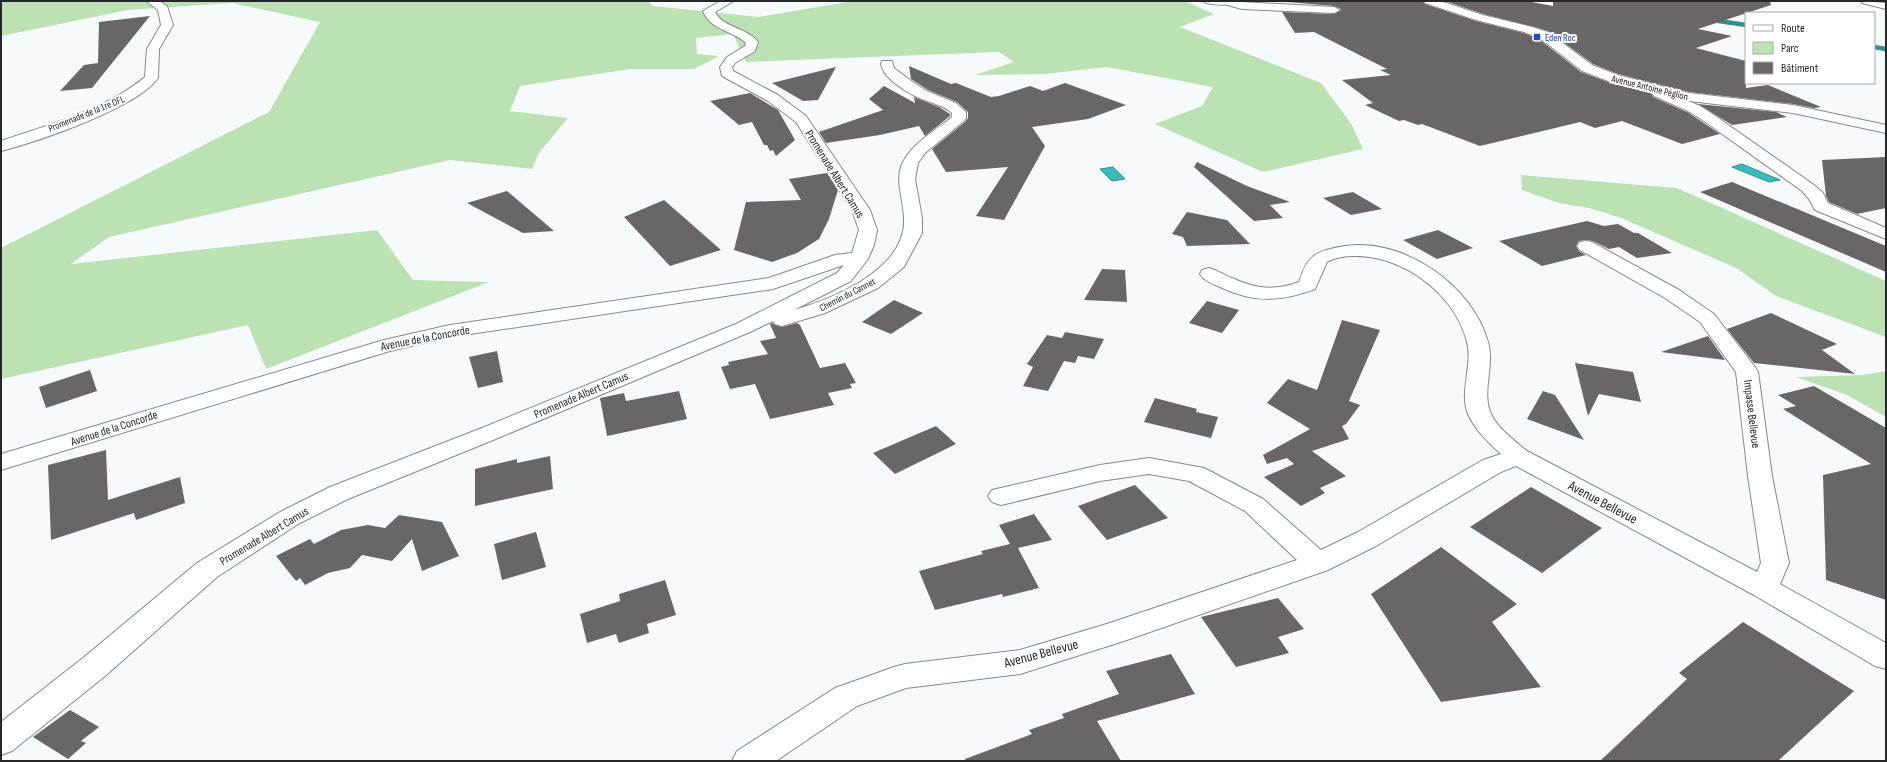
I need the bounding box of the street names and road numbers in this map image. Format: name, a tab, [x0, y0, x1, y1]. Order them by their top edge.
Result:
street label: Avenue Antoine Péglion	[1609, 72, 1689, 103]
street label: Promenade de la 1re DFL	[46, 93, 127, 135]
street label: Promenade Albert Camus	[801, 127, 868, 221]
street label: Chemin du Cannet	[817, 276, 878, 314]
street label: Avenue de la Concorde	[378, 322, 471, 355]
street label: Promenade Albert Camus	[532, 369, 631, 422]
street label: Impasse Bellevue	[1740, 379, 1763, 449]
street label: Avenue de la Concorde	[68, 407, 160, 450]
street label: Avenue Bellevue	[1564, 477, 1640, 528]
street label: Promenade Albert Camus	[217, 504, 311, 569]
street label: Avenue Bellevue	[1001, 635, 1080, 672]

